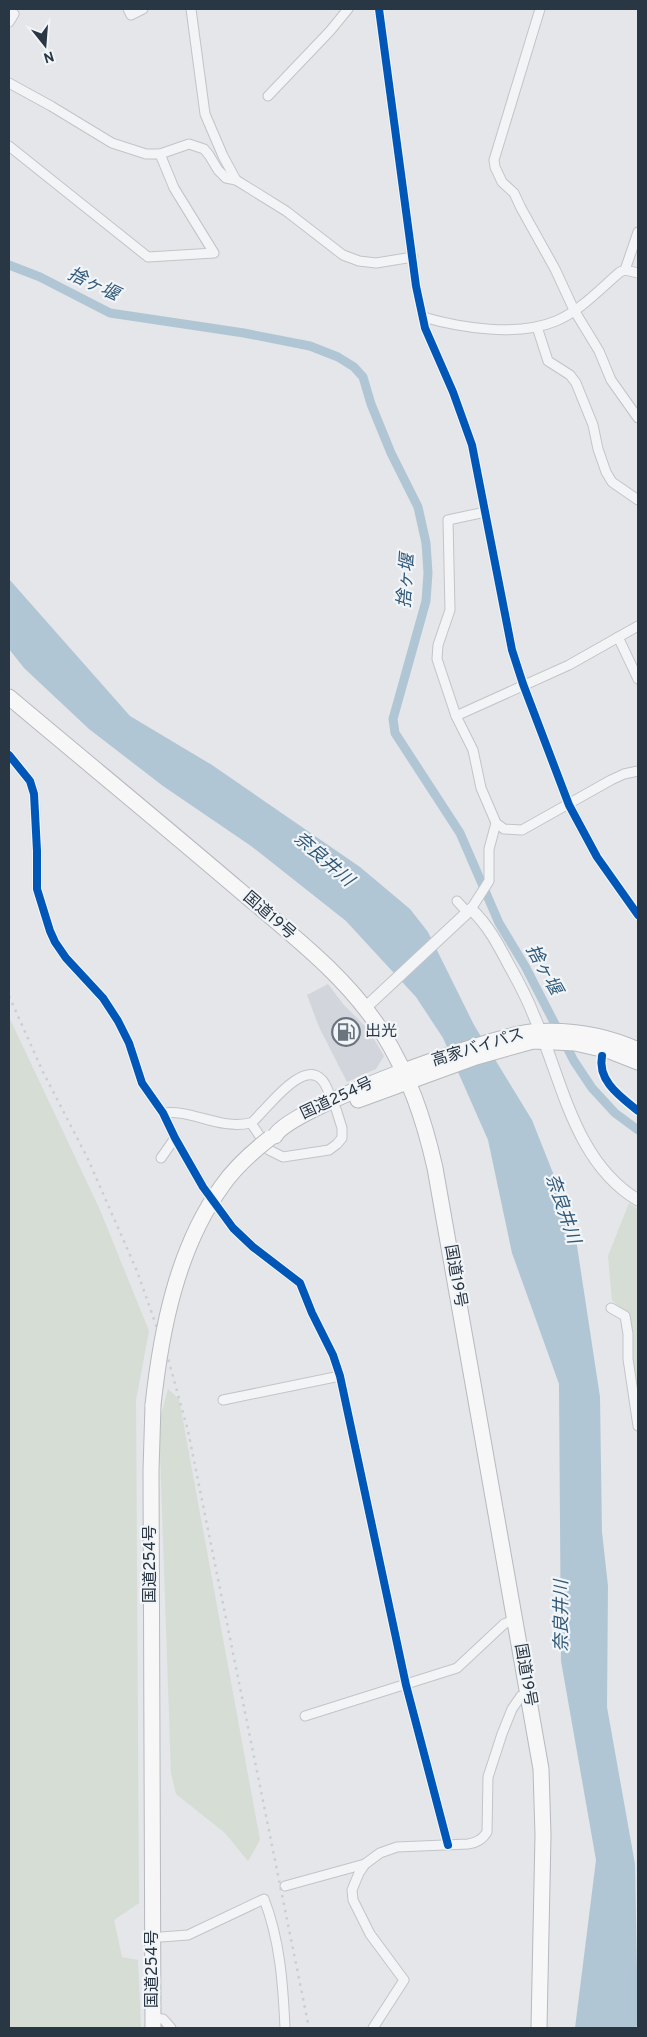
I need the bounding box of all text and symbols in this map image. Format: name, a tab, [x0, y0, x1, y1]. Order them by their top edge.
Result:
north arrow	[20, 20, 70, 70]
text: N	[41, 46, 56, 66]
water label: 捨ヶ堰	[64, 263, 125, 308]
water label: 捨ヶ堰	[394, 550, 421, 609]
water label: 奈良井川	[288, 828, 359, 894]
street label: 国道19号	[238, 888, 300, 944]
water label: 捨ヶ堰	[520, 941, 568, 1002]
fuel station icon: 出光	[331, 1017, 361, 1047]
place label: 出光	[365, 1022, 397, 1042]
street label: 高家バイパス	[429, 1024, 527, 1072]
street label: 国道254号	[297, 1073, 377, 1125]
water label: 奈良井川	[539, 1171, 585, 1249]
street label: 国道19号	[440, 1243, 470, 1309]
street label: 国道254号	[141, 1525, 161, 1603]
water label: 奈良井川	[551, 1578, 574, 1652]
street label: 国道19号	[510, 1642, 540, 1708]
street label: 国道254号	[143, 1930, 163, 2008]

